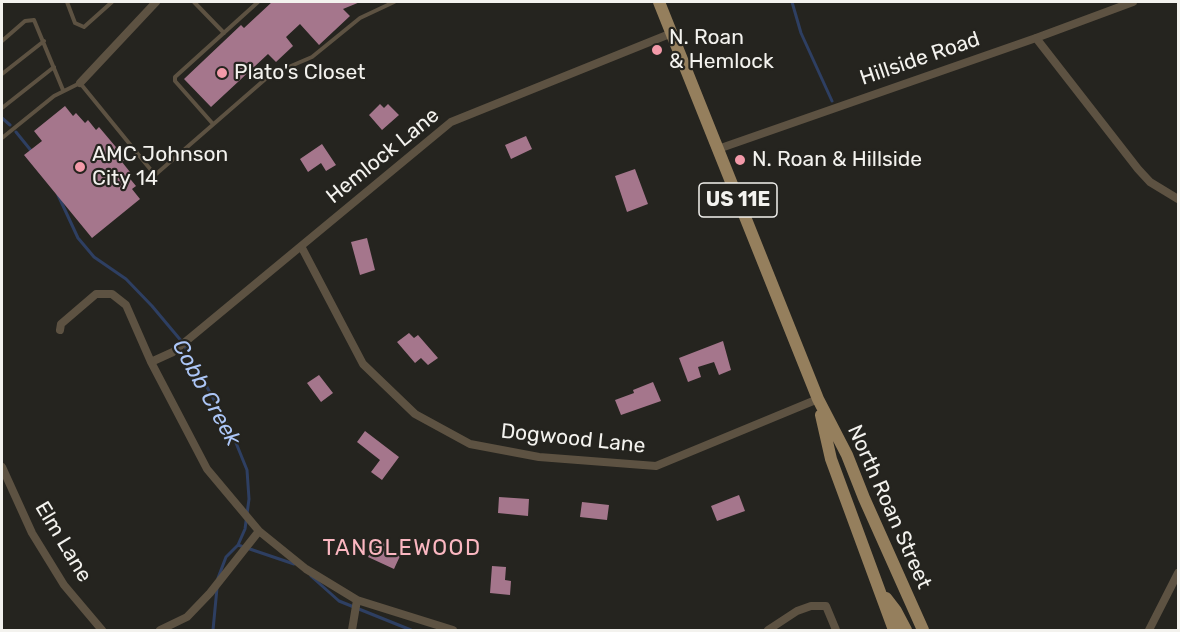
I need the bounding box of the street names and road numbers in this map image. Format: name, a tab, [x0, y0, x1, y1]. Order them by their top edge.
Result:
street label: Hillside Road	[857, 27, 983, 91]
street label: Hemlock Lane	[321, 103, 445, 209]
road number: US 11E	[699, 183, 777, 217]
street label: Dogwood Lane	[499, 419, 647, 459]
street label: North Roan Street	[842, 421, 936, 593]
street label: Elm Lane	[29, 497, 97, 587]

